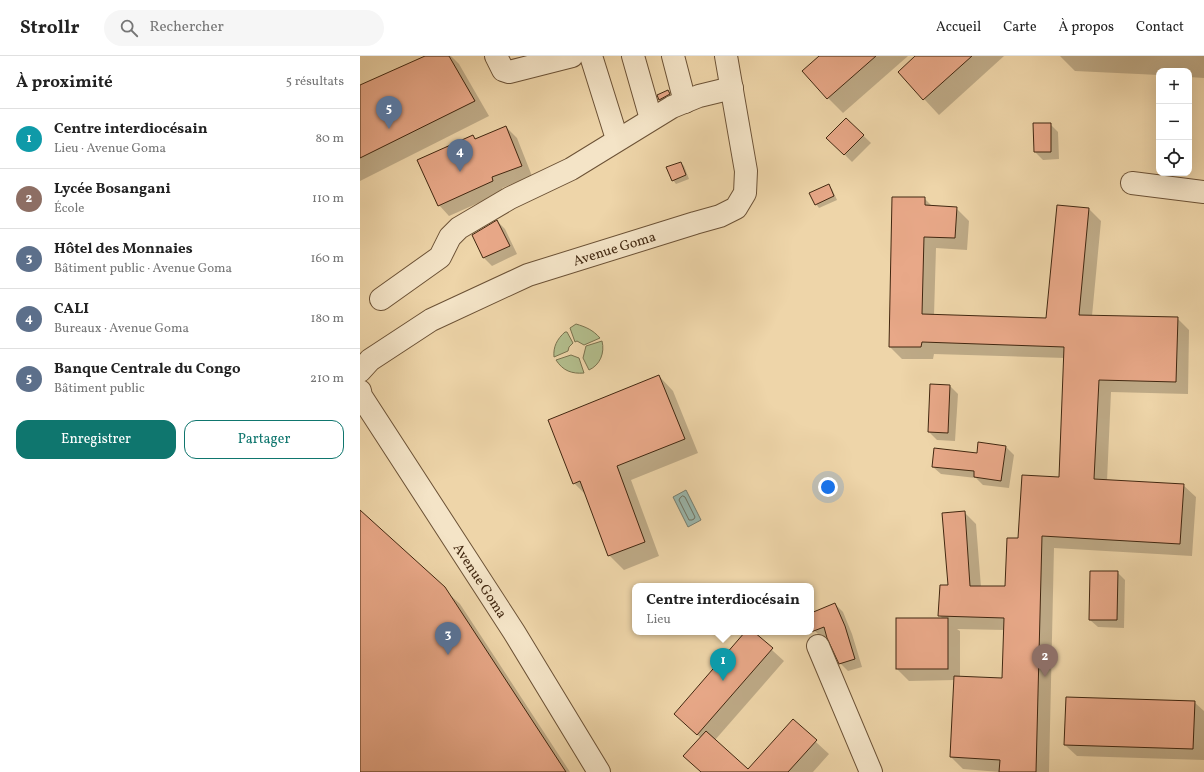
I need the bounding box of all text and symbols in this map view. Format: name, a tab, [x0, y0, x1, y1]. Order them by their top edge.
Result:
search box	[104, 10, 384, 46]
text: Strollr	[20, 15, 80, 41]
icon: search	[118, 17, 140, 39]
text: Rechercher	[150, 17, 224, 38]
text: Accueil	[936, 18, 981, 37]
text: Carte	[1003, 18, 1037, 37]
text: À propos	[1059, 18, 1114, 37]
text: Contact	[1136, 18, 1184, 37]
map controls	[1156, 68, 1192, 176]
button: +	[1156, 68, 1192, 104]
text: À proximité	[16, 71, 113, 94]
text: 5 résultats	[286, 73, 344, 91]
pin: 5	[376, 96, 402, 129]
button: −	[1156, 104, 1192, 140]
text: Centre interdiocésain	[54, 119, 208, 140]
text: 1	[26, 130, 32, 148]
text: 80 m	[315, 130, 344, 148]
pin: 4	[447, 139, 473, 172]
text: Lieu · Avenue Goma	[54, 140, 166, 158]
button: locate	[1156, 140, 1192, 176]
text: Lycée Bosangani	[54, 179, 171, 200]
text: 2	[26, 190, 32, 208]
text: 110 m	[312, 190, 344, 208]
text: École	[54, 200, 84, 218]
street label: Avenue Goma	[571, 228, 658, 271]
text: Hôtel des Monnaies	[54, 239, 193, 260]
text: 3	[26, 250, 32, 268]
text: 160 m	[310, 250, 344, 268]
text: Bâtiment public · Avenue Goma	[54, 260, 232, 278]
text: CALI	[54, 299, 89, 320]
text: 4	[25, 310, 33, 328]
text: 180 m	[310, 310, 344, 328]
text: Bureaux · Avenue Goma	[54, 320, 189, 338]
text: Banque Centrale du Congo	[54, 359, 241, 380]
text: 5	[26, 370, 32, 388]
text: 210 m	[310, 370, 344, 388]
text: Bâtiment public	[54, 380, 145, 398]
button: Enregistrer	[16, 420, 176, 459]
button: Partager	[184, 420, 344, 459]
your location	[818, 477, 838, 497]
street label: Avenue Goma	[448, 540, 511, 622]
popup	[632, 583, 814, 635]
text: Centre interdiocésain	[646, 590, 800, 611]
text: Lieu	[646, 611, 671, 629]
pin: 3	[435, 622, 461, 655]
pin: 2	[1032, 644, 1058, 677]
pin: 1	[710, 648, 736, 681]

